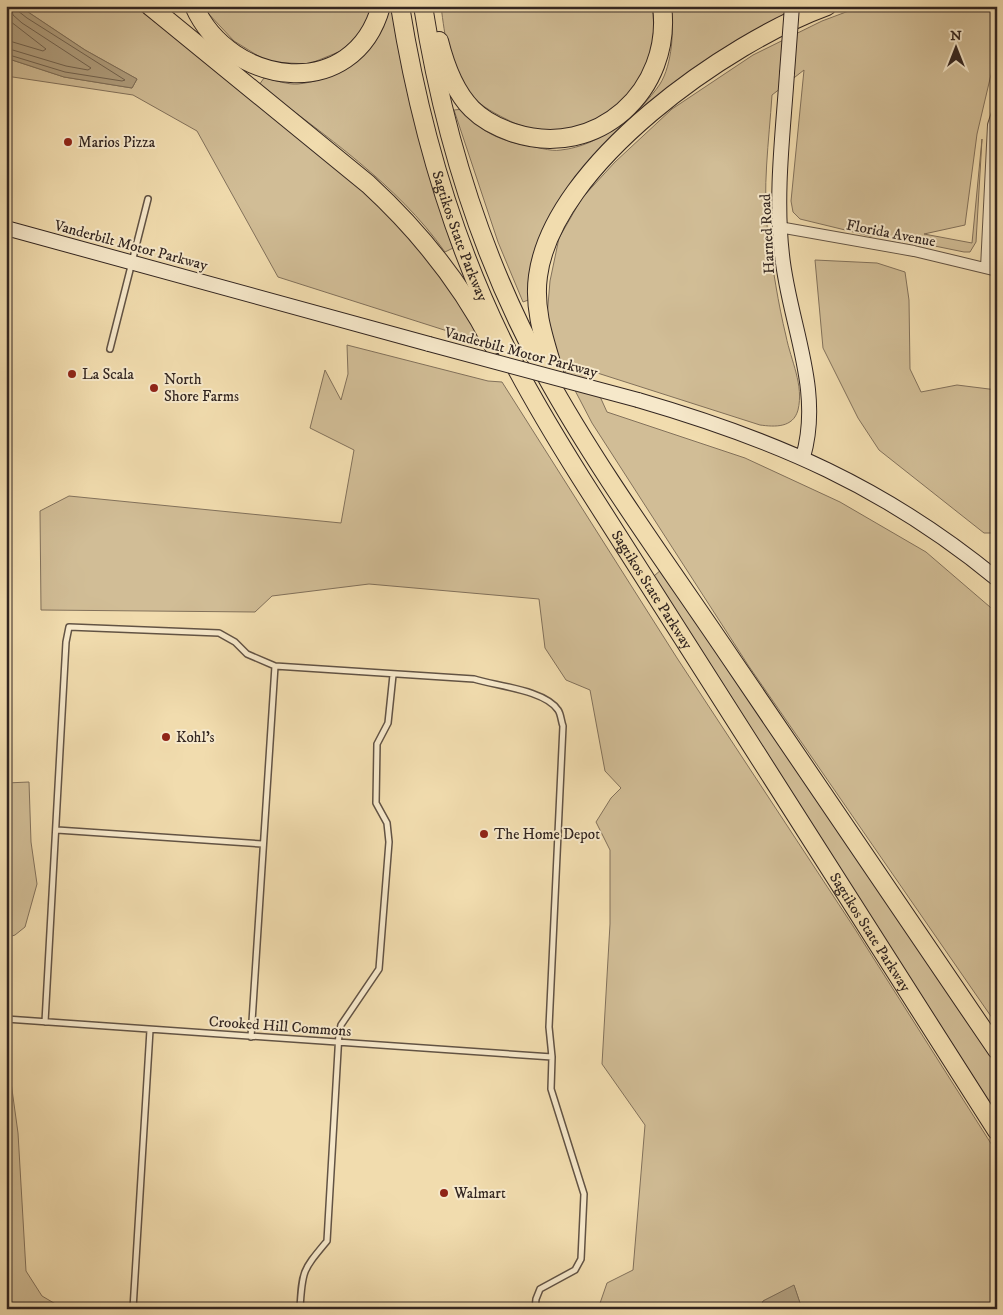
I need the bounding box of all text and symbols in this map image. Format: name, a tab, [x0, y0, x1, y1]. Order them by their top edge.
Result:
north arrow	[930, 22, 980, 72]
text: N	[950, 27, 962, 45]
place label: Marios Pizza	[78, 133, 156, 152]
marker: Marios Pizza	[62, 136, 74, 148]
street label: Sagtikos State Parkway	[427, 168, 492, 305]
street label: Harned Road	[756, 193, 779, 275]
street label: Vanderbilt Motor Parkway	[51, 216, 210, 275]
street label: Florida Avenue	[845, 216, 937, 251]
street label: Vanderbilt Motor Parkway	[441, 323, 600, 382]
place label: La Scala	[82, 365, 135, 384]
marker: La Scala	[66, 368, 78, 380]
place label: North Shore Farms	[164, 370, 239, 406]
marker: North Shore Farms	[148, 382, 160, 394]
street label: Sagtikos State Parkway	[607, 527, 697, 654]
place label: Kohl's	[176, 728, 215, 747]
marker: Kohl's	[160, 731, 172, 743]
place label: The Home Depot	[494, 825, 600, 844]
marker: The Home Depot	[478, 828, 490, 840]
street label: Sagtikos State Parkway	[825, 869, 915, 996]
street label: Crooked Hill Commons	[208, 1012, 352, 1041]
place label: Walmart	[453, 1184, 506, 1203]
marker: Walmart	[438, 1187, 450, 1199]

